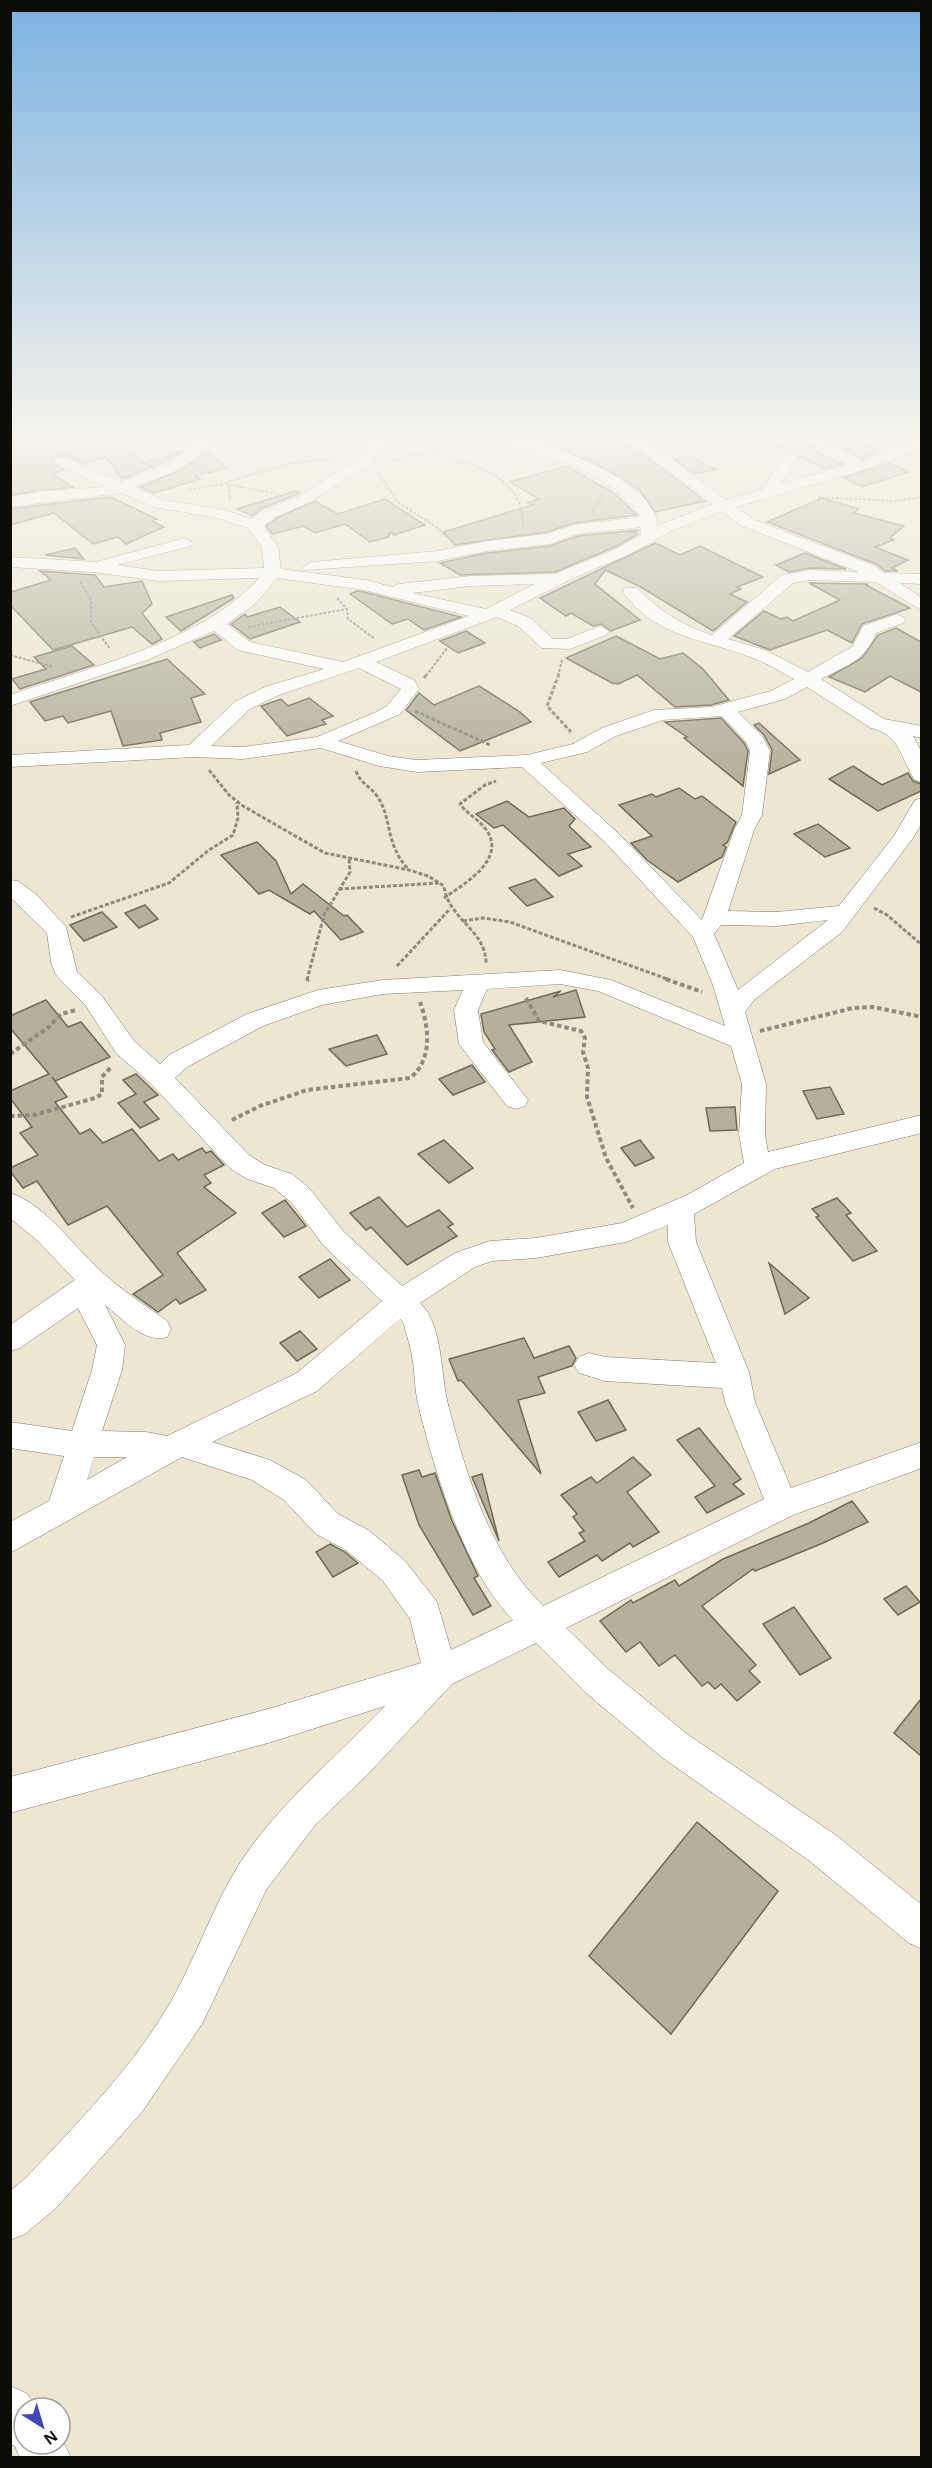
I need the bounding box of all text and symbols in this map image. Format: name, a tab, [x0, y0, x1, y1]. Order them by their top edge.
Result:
north arrow	[12, 2396, 72, 2456]
text: N	[41, 2427, 60, 2448]

